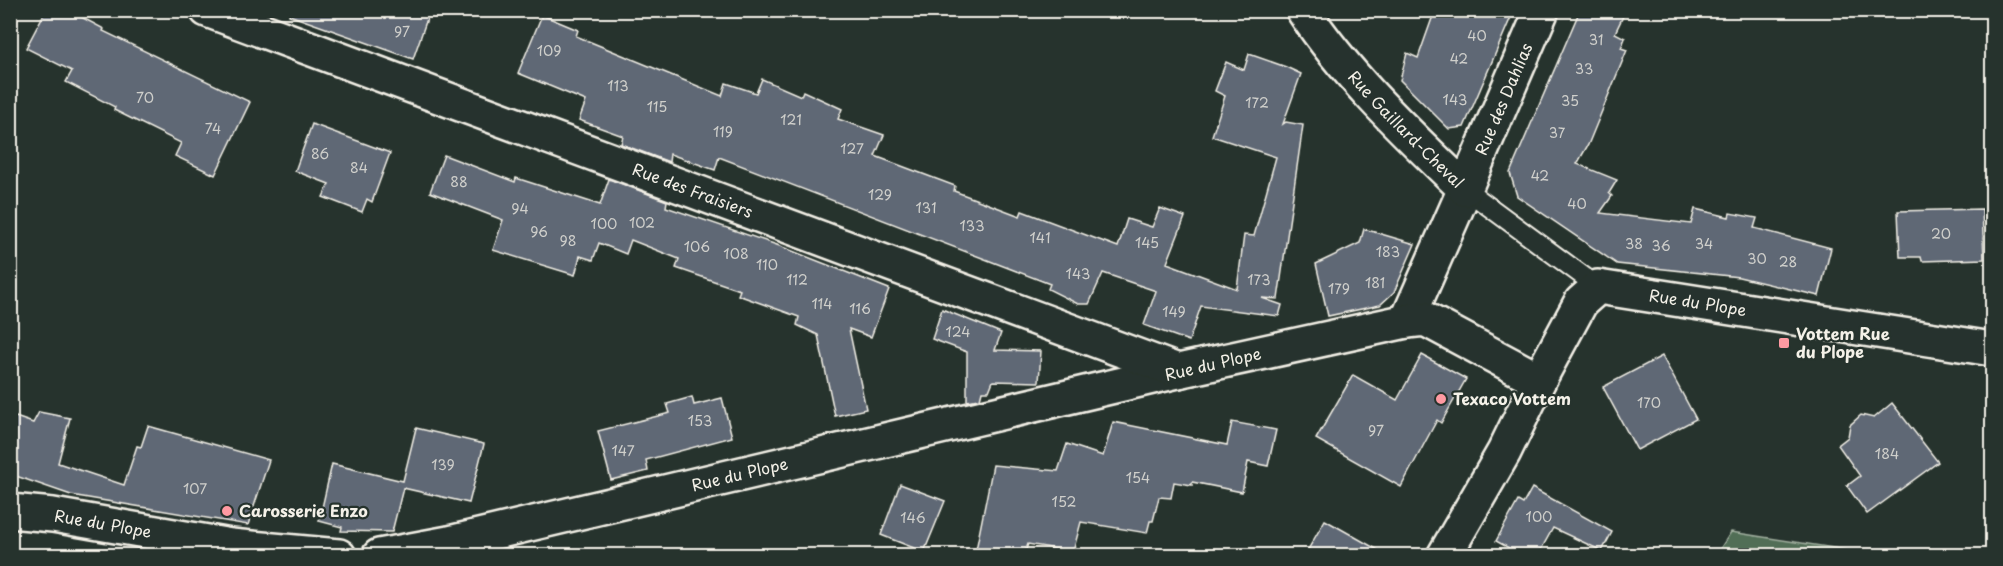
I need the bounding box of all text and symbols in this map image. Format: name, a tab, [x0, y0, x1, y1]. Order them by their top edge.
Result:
house number: 97	[394, 21, 410, 42]
house number: 40	[1467, 25, 1487, 46]
house number: 31	[1589, 29, 1603, 50]
street label: Rue des Dahlias	[1468, 39, 1538, 158]
house number: 109	[537, 40, 561, 61]
house number: 42	[1450, 48, 1468, 69]
house number: 33	[1575, 58, 1593, 79]
street label: Rue Gaillard-Cheval	[1343, 65, 1470, 193]
house number: 113	[607, 75, 629, 96]
house number: 70	[136, 87, 154, 108]
house number: 143	[1443, 89, 1467, 110]
house number: 35	[1561, 90, 1579, 111]
house number: 172	[1245, 92, 1269, 113]
house number: 115	[647, 96, 667, 117]
house number: 121	[780, 109, 802, 130]
house number: 74	[205, 118, 221, 139]
house number: 119	[713, 121, 733, 142]
house number: 37	[1549, 122, 1566, 143]
house number: 127	[840, 138, 864, 159]
house number: 86	[311, 143, 329, 164]
street label: Rue des Fraisiers	[629, 156, 757, 223]
house number: 84	[350, 157, 368, 178]
house number: 42	[1531, 165, 1549, 186]
house number: 88	[450, 171, 468, 192]
house number: 129	[868, 184, 892, 205]
house number: 40	[1567, 193, 1587, 214]
house number: 131	[916, 197, 936, 218]
house number: 94	[511, 198, 529, 219]
house number: 102	[629, 212, 655, 233]
house number: 100	[591, 213, 617, 234]
house number: 133	[959, 215, 985, 236]
house number: 96	[530, 221, 548, 242]
house number: 20	[1931, 223, 1951, 244]
house number: 141	[1030, 227, 1050, 248]
house number: 98	[560, 230, 576, 251]
house number: 145	[1135, 232, 1159, 253]
house number: 38	[1625, 233, 1643, 254]
house number: 34	[1695, 233, 1713, 254]
house number: 36	[1651, 235, 1671, 256]
house number: 106	[684, 236, 710, 257]
house number: 183	[1376, 241, 1400, 262]
house number: 108	[723, 243, 749, 264]
house number: 30	[1747, 248, 1767, 269]
house number: 28	[1779, 251, 1797, 272]
house number: 110	[756, 254, 778, 275]
house number: 143	[1066, 263, 1090, 284]
house number: 112	[786, 269, 808, 290]
house number: 173	[1247, 269, 1271, 290]
house number: 181	[1365, 272, 1385, 293]
house number: 179	[1328, 278, 1350, 299]
street label: Rue du Plope	[1647, 282, 1749, 321]
house number: 114	[812, 293, 833, 314]
house number: 116	[849, 298, 871, 319]
house number: 149	[1162, 301, 1186, 322]
house number: 124	[945, 321, 971, 342]
place label: Vottem Rue du Plope	[1796, 321, 1890, 363]
marker: Vottem Rue du Plope	[1777, 336, 1791, 350]
street label: Rue du Plope	[1162, 340, 1264, 386]
place label: Texaco Vottem	[1453, 386, 1571, 410]
marker: Texaco Vottem	[1434, 392, 1448, 406]
house number: 170	[1637, 392, 1661, 413]
house number: 153	[688, 410, 712, 431]
house number: 97	[1368, 420, 1384, 441]
house number: 147	[611, 440, 635, 461]
house number: 184	[1875, 443, 1899, 464]
street label: Rue du Plope	[689, 450, 790, 496]
house number: 139	[431, 454, 455, 475]
house number: 154	[1126, 467, 1150, 488]
house number: 107	[183, 478, 207, 499]
house number: 152	[1052, 491, 1076, 512]
place label: Carosserie Enzo	[239, 498, 368, 522]
street label: Rue du Plope	[53, 502, 154, 543]
marker: Carosserie Enzo	[220, 504, 234, 518]
house number: 100	[1526, 506, 1552, 527]
house number: 146	[900, 507, 926, 528]

